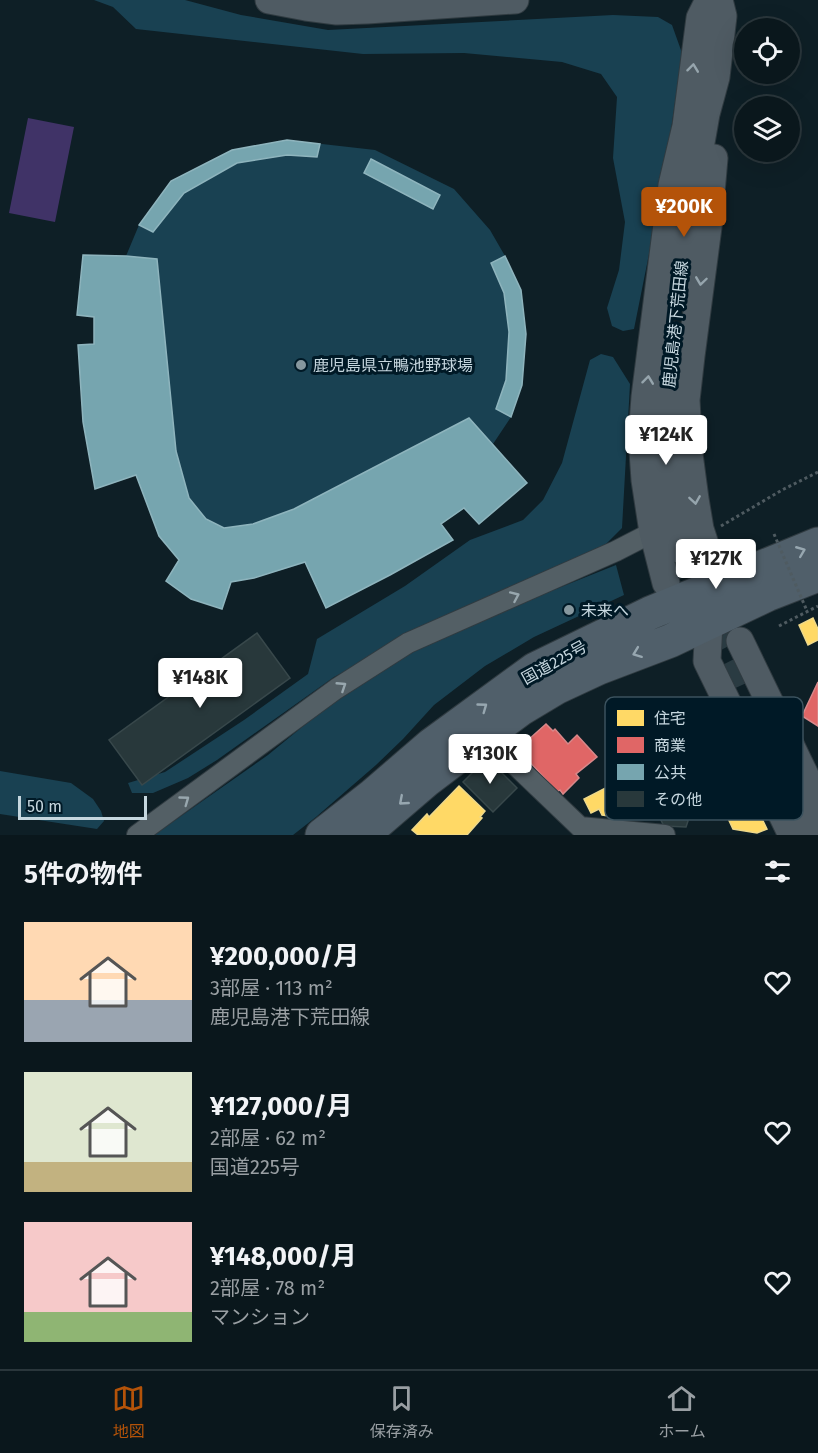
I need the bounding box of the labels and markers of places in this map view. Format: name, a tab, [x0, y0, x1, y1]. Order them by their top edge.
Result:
pin: ¥200K	[642, 187, 726, 238]
place label: 鹿児島県立鴨池野球場	[313, 356, 473, 375]
marker: 鹿児島県立鴨池野球場	[294, 358, 308, 372]
pin: ¥124K	[624, 415, 708, 466]
pin: ¥127K	[674, 539, 758, 590]
place label: 未来へ	[581, 601, 629, 620]
marker: 未来へ	[562, 603, 576, 617]
pin: ¥148K	[158, 658, 242, 709]
pin: ¥130K	[448, 734, 532, 785]

